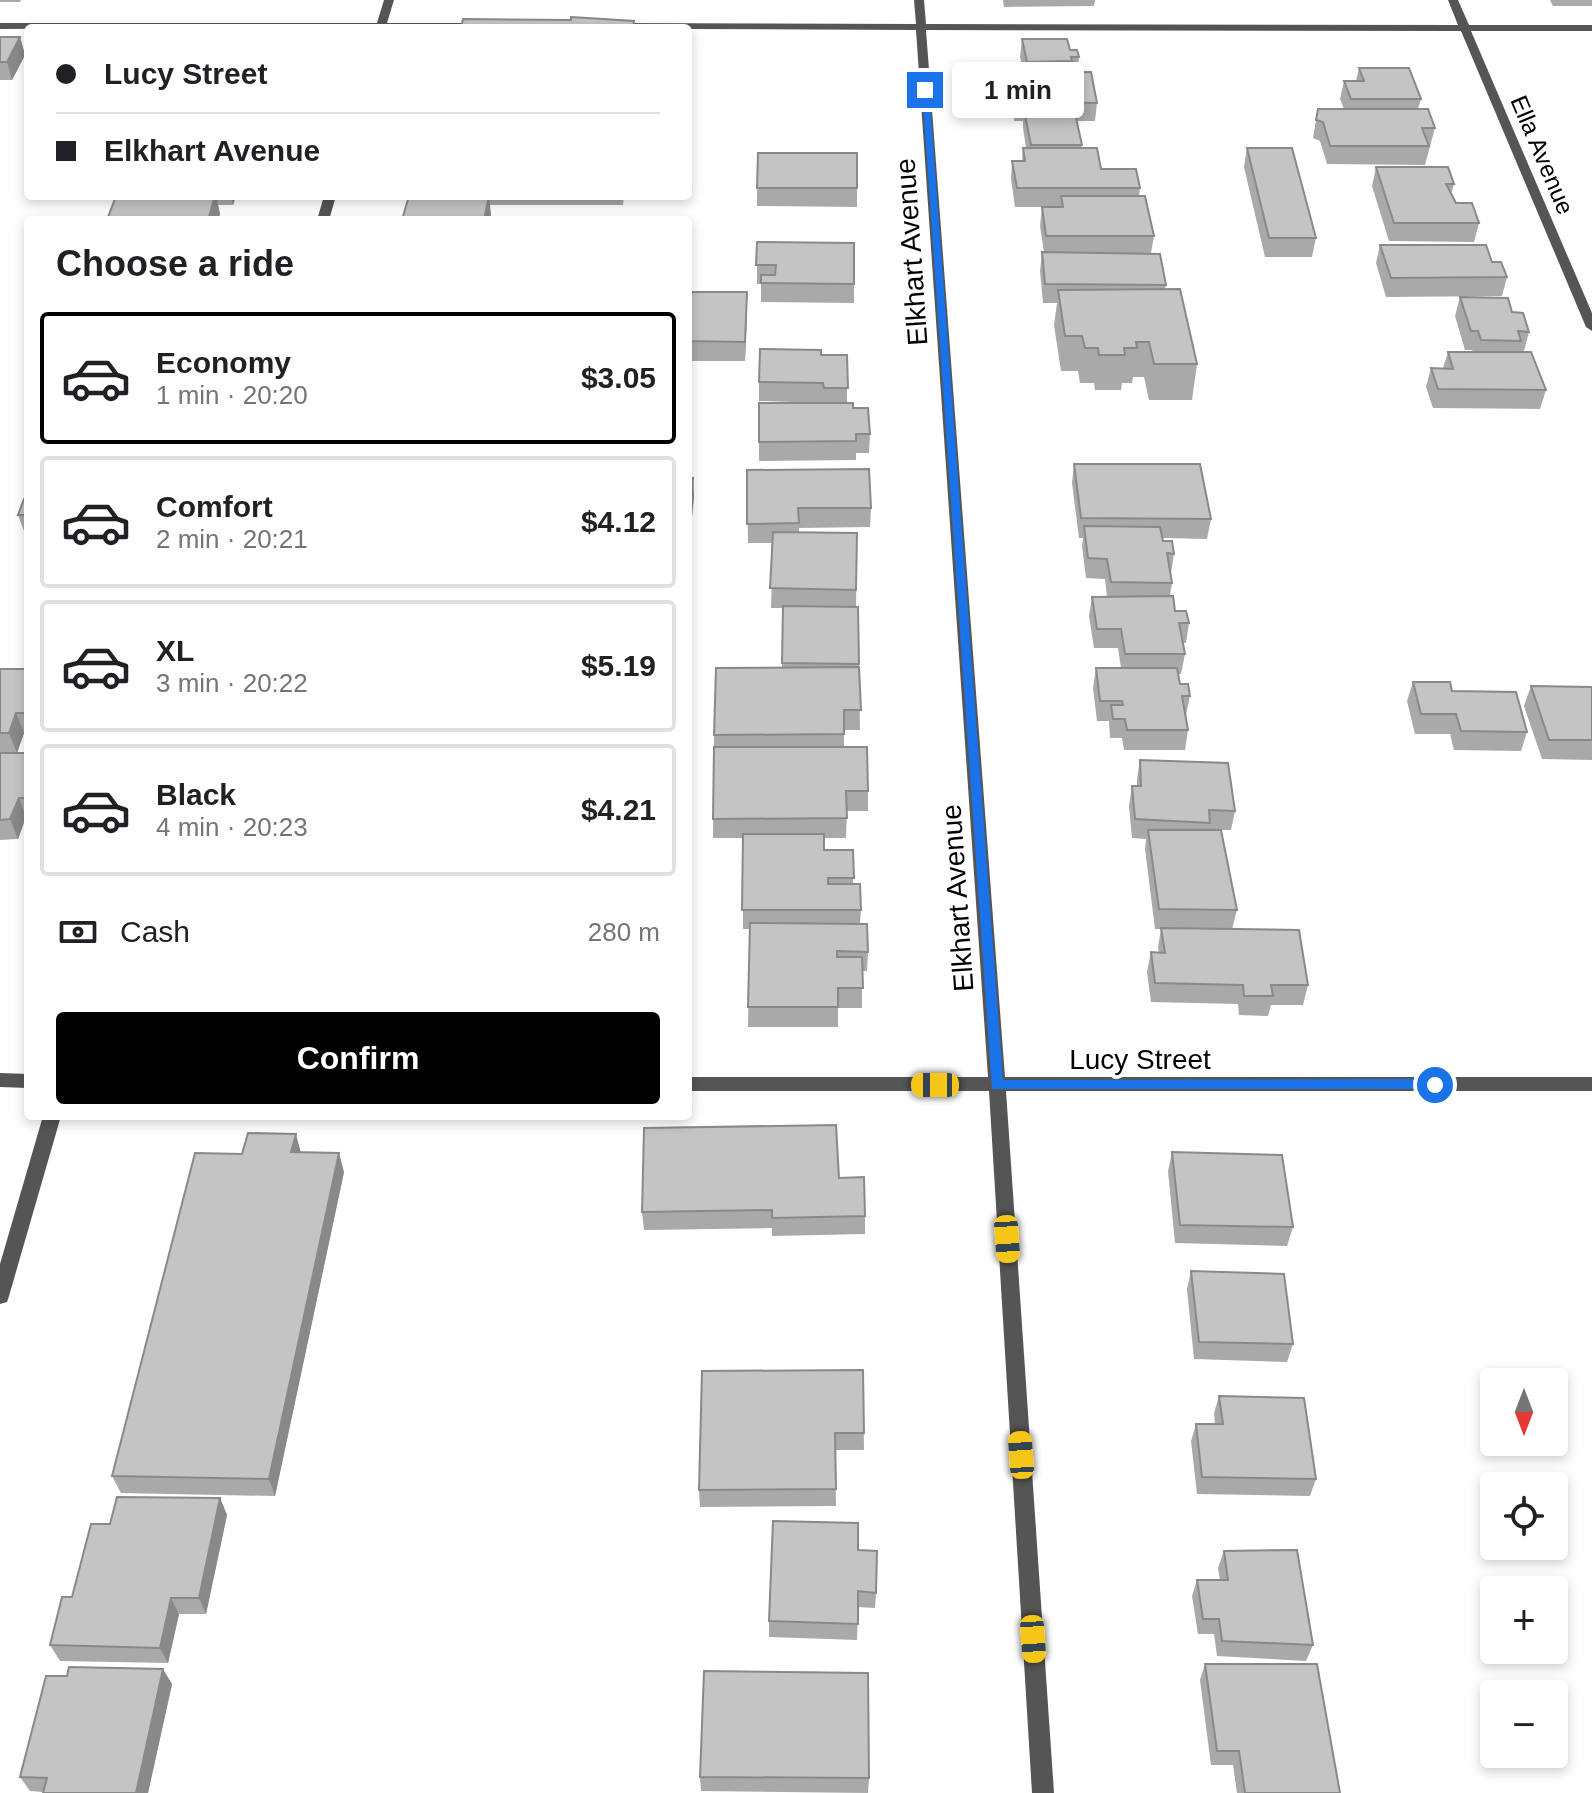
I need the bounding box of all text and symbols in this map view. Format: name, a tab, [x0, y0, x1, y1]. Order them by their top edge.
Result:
text: Lucy Street	[104, 57, 267, 90]
callout: 1 min	[953, 62, 1085, 118]
route end	[907, 72, 943, 108]
text: 1 min	[984, 75, 1052, 105]
street label: Ella Avenue	[1505, 91, 1580, 218]
text: Elkhart Avenue	[104, 134, 320, 167]
street label: Elkhart Avenue	[889, 157, 934, 347]
text: Choose a ride	[56, 243, 294, 284]
icon: car	[60, 342, 132, 414]
text: Economy	[156, 346, 291, 379]
text: $3.05	[581, 361, 656, 394]
text: 1 min · 20:20	[156, 380, 308, 410]
icon: car	[60, 486, 132, 558]
text: Comfort	[156, 490, 273, 523]
text: $4.12	[581, 505, 656, 538]
text: 2 min · 20:21	[156, 524, 308, 554]
icon: car	[60, 630, 132, 702]
text: XL	[156, 634, 194, 667]
text: $5.19	[581, 649, 656, 682]
text: 3 min · 20:22	[156, 668, 308, 698]
icon: car	[60, 774, 132, 846]
text: Black	[156, 778, 236, 811]
text: $4.21	[581, 793, 656, 826]
street label: Elkhart Avenue	[935, 803, 980, 993]
text: 4 min · 20:23	[156, 812, 308, 842]
icon: cash	[56, 910, 100, 954]
text: Cash	[120, 915, 190, 948]
text: 280 m	[588, 917, 660, 947]
button: Confirm	[56, 1012, 660, 1104]
street label: Lucy Street	[1069, 1044, 1211, 1075]
route start	[1417, 1067, 1453, 1103]
car	[911, 1073, 959, 1097]
car	[993, 1214, 1021, 1264]
north arrow	[1480, 1368, 1568, 1456]
map controls	[1480, 1368, 1568, 1768]
car	[1007, 1430, 1035, 1480]
button: locate	[1480, 1472, 1568, 1560]
button: +	[1480, 1576, 1568, 1664]
car	[1019, 1614, 1047, 1664]
button: −	[1480, 1680, 1568, 1768]

